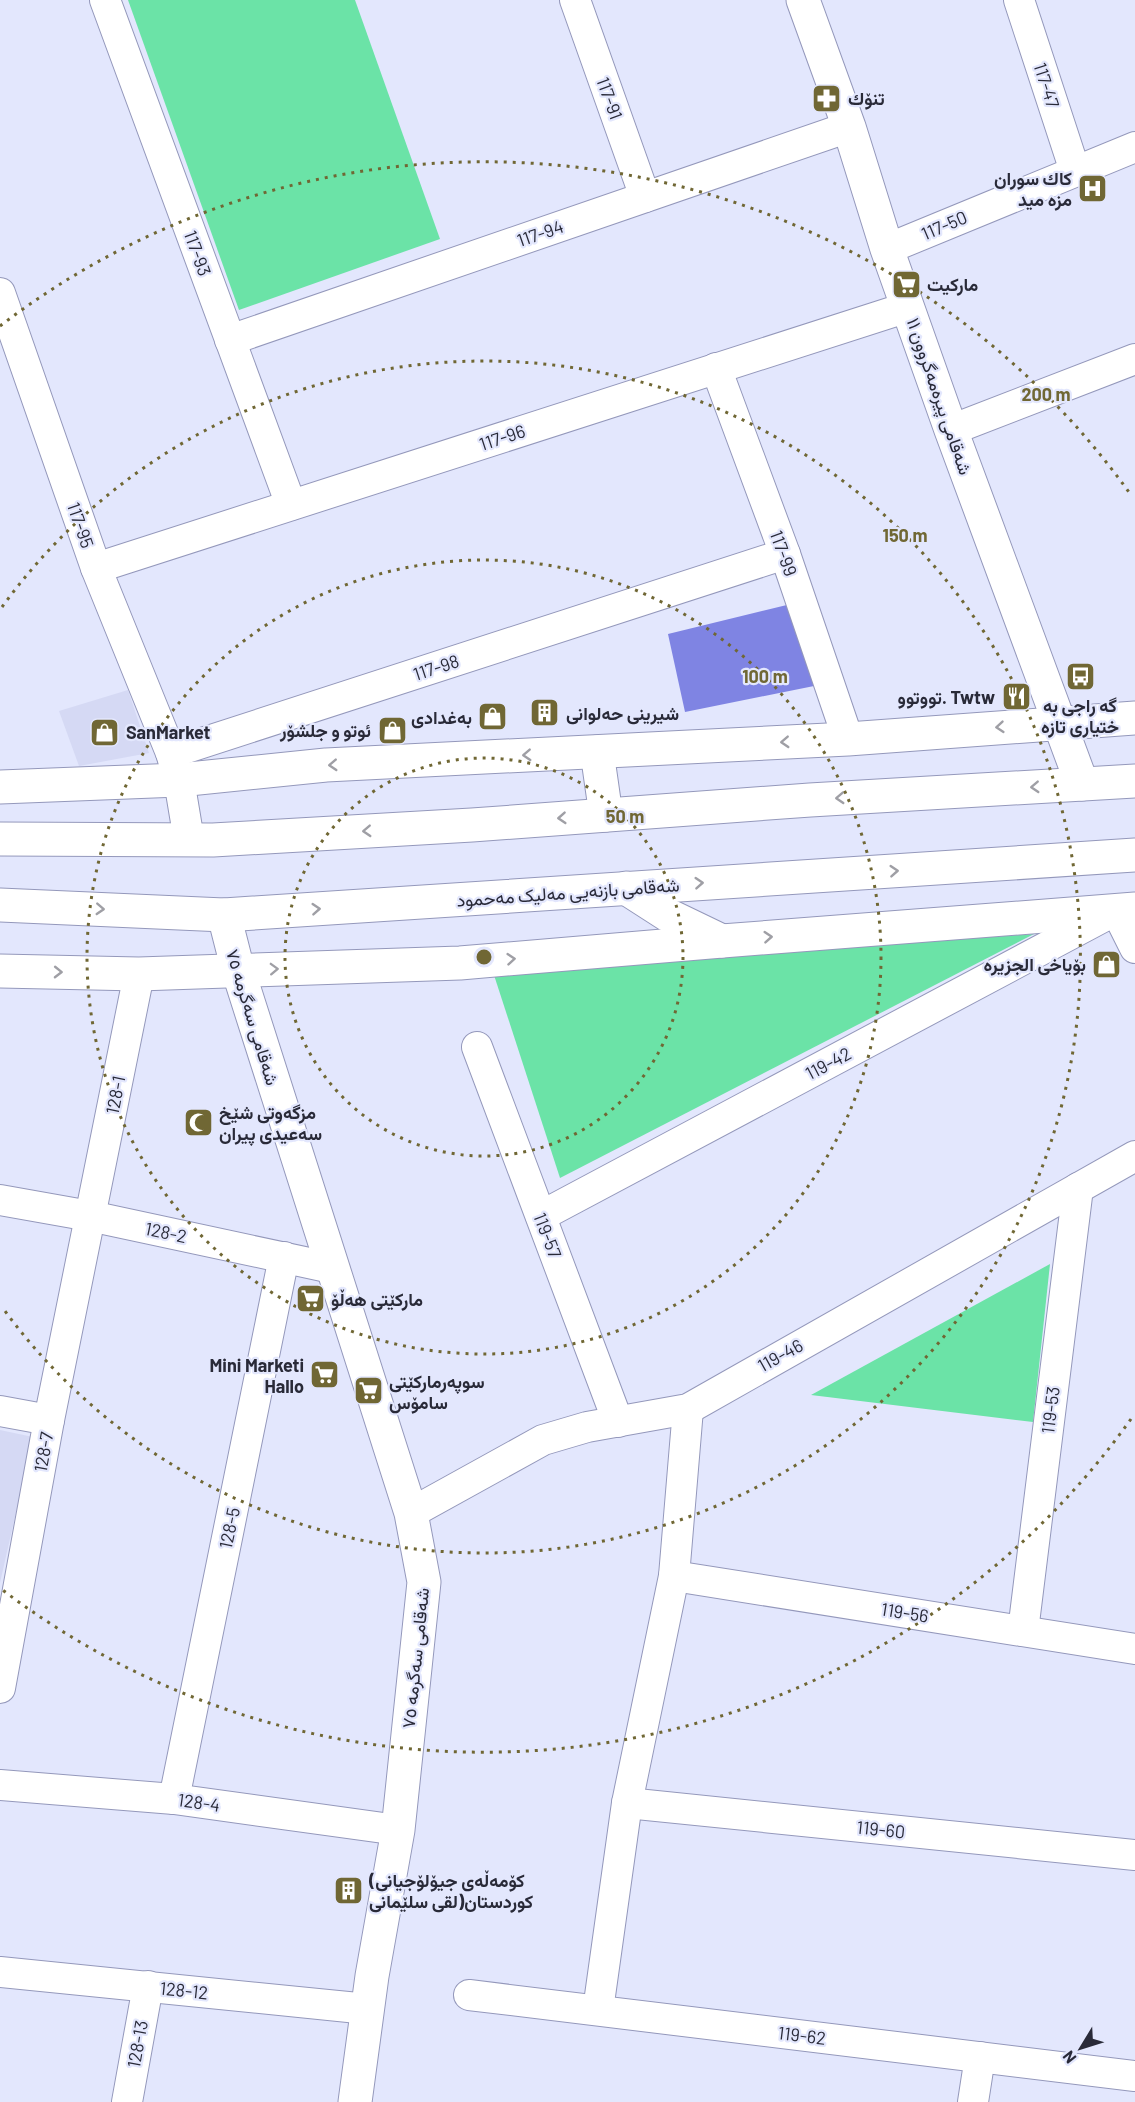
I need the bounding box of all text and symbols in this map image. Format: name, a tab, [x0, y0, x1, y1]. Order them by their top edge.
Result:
street label: 117-47	[1029, 60, 1065, 111]
street label: 117-91	[592, 74, 628, 122]
pharmacy icon: تنۆك	[811, 82, 843, 114]
place label: تنۆك	[848, 87, 885, 110]
place label: كاك سوران مزه ميد	[994, 167, 1072, 211]
hospital icon: كاك سوران مزه ميد	[1077, 172, 1109, 204]
street label: 117-50	[918, 206, 970, 244]
street label: 117-94	[514, 215, 566, 251]
street label: 117-93	[180, 227, 216, 279]
supermarket icon: ماركيت	[890, 268, 922, 300]
place label: ماركيت	[927, 273, 978, 296]
street label: شەقامی پیرەمەگروون ١١	[901, 315, 977, 478]
text: 200 m	[1021, 383, 1071, 405]
street label: 117-96	[476, 419, 528, 455]
street label: 117-95	[63, 499, 99, 551]
text: 150 m	[883, 524, 927, 546]
street label: 117-99	[766, 527, 802, 579]
street label: 117-98	[410, 649, 462, 685]
bus stop icon: گه راجی به ختيارى تازه	[1064, 660, 1096, 692]
text: 100 m	[742, 665, 788, 687]
restaurant icon: تووتوو. Twtw	[1000, 681, 1032, 713]
place label: تووتوو. Twtw	[898, 686, 995, 709]
place label: گه راجی به ختيارى تازه	[1041, 694, 1119, 738]
building icon: شیرینی ‌حەلوانی	[529, 697, 561, 729]
shop icon: بەغدادی	[477, 701, 509, 733]
place label: شیرینی ‌حەلوانی	[566, 702, 679, 725]
place label: بەغدادی	[411, 706, 472, 729]
shop icon: ئوتو و جلشۆر	[376, 714, 408, 746]
shop icon: SanMarket	[89, 716, 121, 748]
place label: ئوتو و جلشۆر	[279, 719, 371, 742]
one-way arrow	[996, 720, 1005, 733]
place label: SanMarket	[126, 721, 211, 743]
one-way arrow	[780, 736, 789, 749]
one-way arrow	[523, 749, 532, 762]
one-way arrow	[328, 758, 337, 771]
one-way arrow	[1030, 781, 1039, 794]
one-way arrow	[835, 792, 844, 805]
text: 50 m	[606, 805, 644, 827]
one-way arrow	[557, 812, 566, 825]
one-way arrow	[363, 824, 372, 837]
one-way arrow	[889, 864, 898, 877]
street label: شەقامی بازنەیی مەلیک مەحمود	[456, 873, 680, 912]
one-way arrow	[695, 877, 704, 890]
one-way arrow	[96, 903, 105, 916]
one-way arrow	[312, 903, 321, 916]
one-way arrow	[764, 931, 773, 944]
street label: شەقامی سەگرمە ٧٥	[221, 946, 284, 1088]
centre of rings	[474, 947, 494, 967]
shop icon: بۆیاخی الجزیرە	[1091, 948, 1123, 980]
one-way arrow	[507, 953, 516, 966]
place label: بۆیاخی الجزیرە	[984, 953, 1086, 976]
one-way arrow	[270, 963, 279, 975]
one-way arrow	[54, 966, 63, 979]
street label: 119-42	[801, 1042, 855, 1084]
street label: 128-1	[101, 1074, 129, 1116]
place label: مزگەوتی شێخ سەعیدی پیران	[219, 1101, 322, 1146]
mosque icon: مزگەوتی شێخ سەعیدی پیران	[182, 1106, 214, 1138]
street label: 119-57	[529, 1209, 567, 1261]
street label: 128-2	[143, 1217, 189, 1247]
supermarket icon: مارکێتی هەڵۆ	[294, 1283, 326, 1315]
place label: مارکێتی هەڵۆ	[331, 1288, 423, 1311]
street label: 119-46	[754, 1334, 806, 1376]
place label: Mini Marketi Hallo	[209, 1354, 304, 1397]
supermarket icon: Mini Marketi Hallo	[309, 1359, 341, 1391]
place label: سوپەرمارکێتی سامۆس	[389, 1370, 485, 1414]
supermarket icon: سوپەرمارکێتی سامۆس	[352, 1375, 384, 1407]
street label: 119-53	[1036, 1385, 1064, 1435]
street label: 128-7	[29, 1430, 57, 1474]
street label: 128-5	[214, 1505, 244, 1551]
street label: شەقامی سەگرمە ٧٥	[397, 1587, 434, 1730]
street label: 119-56	[880, 1597, 930, 1627]
street label: 128-4	[177, 1788, 221, 1816]
street label: 119-60	[856, 1816, 906, 1842]
place label: (کۆمەڵەی جیۆلۆجیانی کوردستان(لقی سلێمانی	[368, 1869, 533, 1913]
building icon: (کۆمەڵەی جیۆلۆجیانی کوردستان(لقی سلێمانی	[332, 1874, 364, 1906]
street label: 128-12	[159, 1977, 209, 2003]
street label: 128-13	[122, 2018, 152, 2070]
north arrow	[1051, 2018, 1111, 2078]
street label: 119-62	[777, 2021, 827, 2049]
text: N	[1058, 2048, 1080, 2068]

